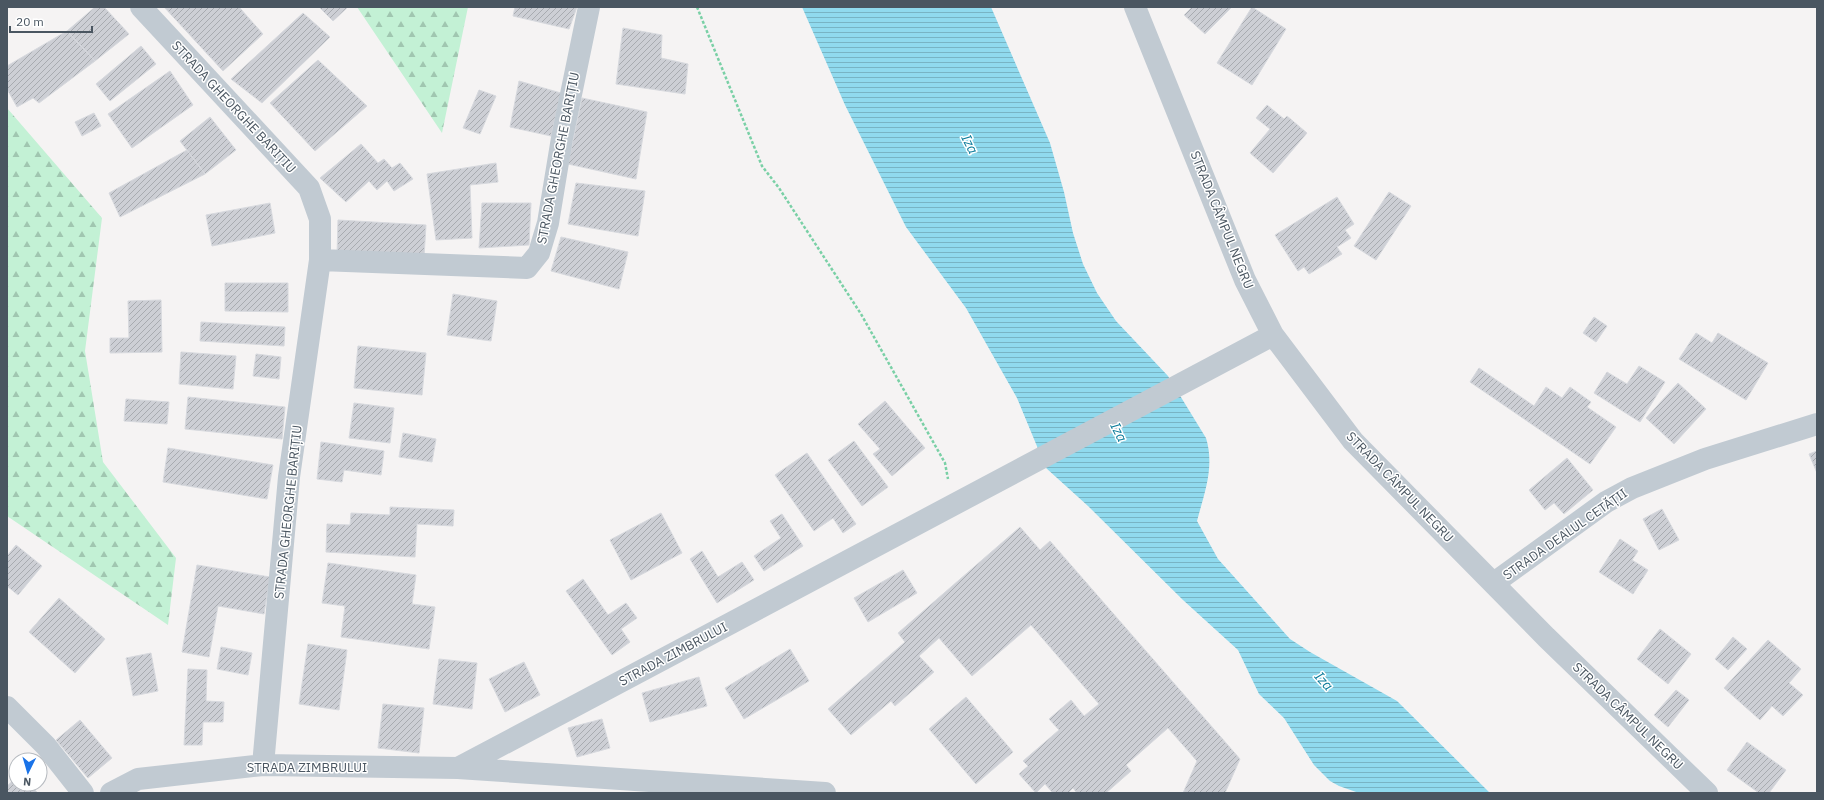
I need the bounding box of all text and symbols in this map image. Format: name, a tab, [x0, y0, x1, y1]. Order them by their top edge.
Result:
scale bar	[10, 8, 92, 34]
text: 20 m	[16, 14, 44, 29]
street label: STRADA GHEORGHE BARIȚIU	[168, 37, 300, 177]
street label: STRADA GHEORGHE BARIȚIU	[533, 70, 583, 246]
water label: Iza	[957, 131, 983, 157]
street label: STRADA CÂMPUL NEGRU	[1186, 148, 1258, 292]
water label: Iza	[1106, 419, 1132, 445]
street label: STRADA GHEORGHE BARIȚIU	[270, 424, 306, 600]
street label: STRADA CÂMPUL NEGRU	[1343, 428, 1457, 546]
street label: STRADA DEALUL CETĂȚII	[1499, 485, 1631, 583]
street label: STRADA ZIMBRULUI	[616, 618, 730, 690]
street label: STRADA CÂMPUL NEGRU	[1569, 659, 1687, 773]
water label: Iza	[1311, 668, 1337, 694]
north arrow	[8, 752, 48, 792]
street label: STRADA ZIMBRULUI	[247, 759, 367, 776]
text: N	[23, 775, 32, 789]

